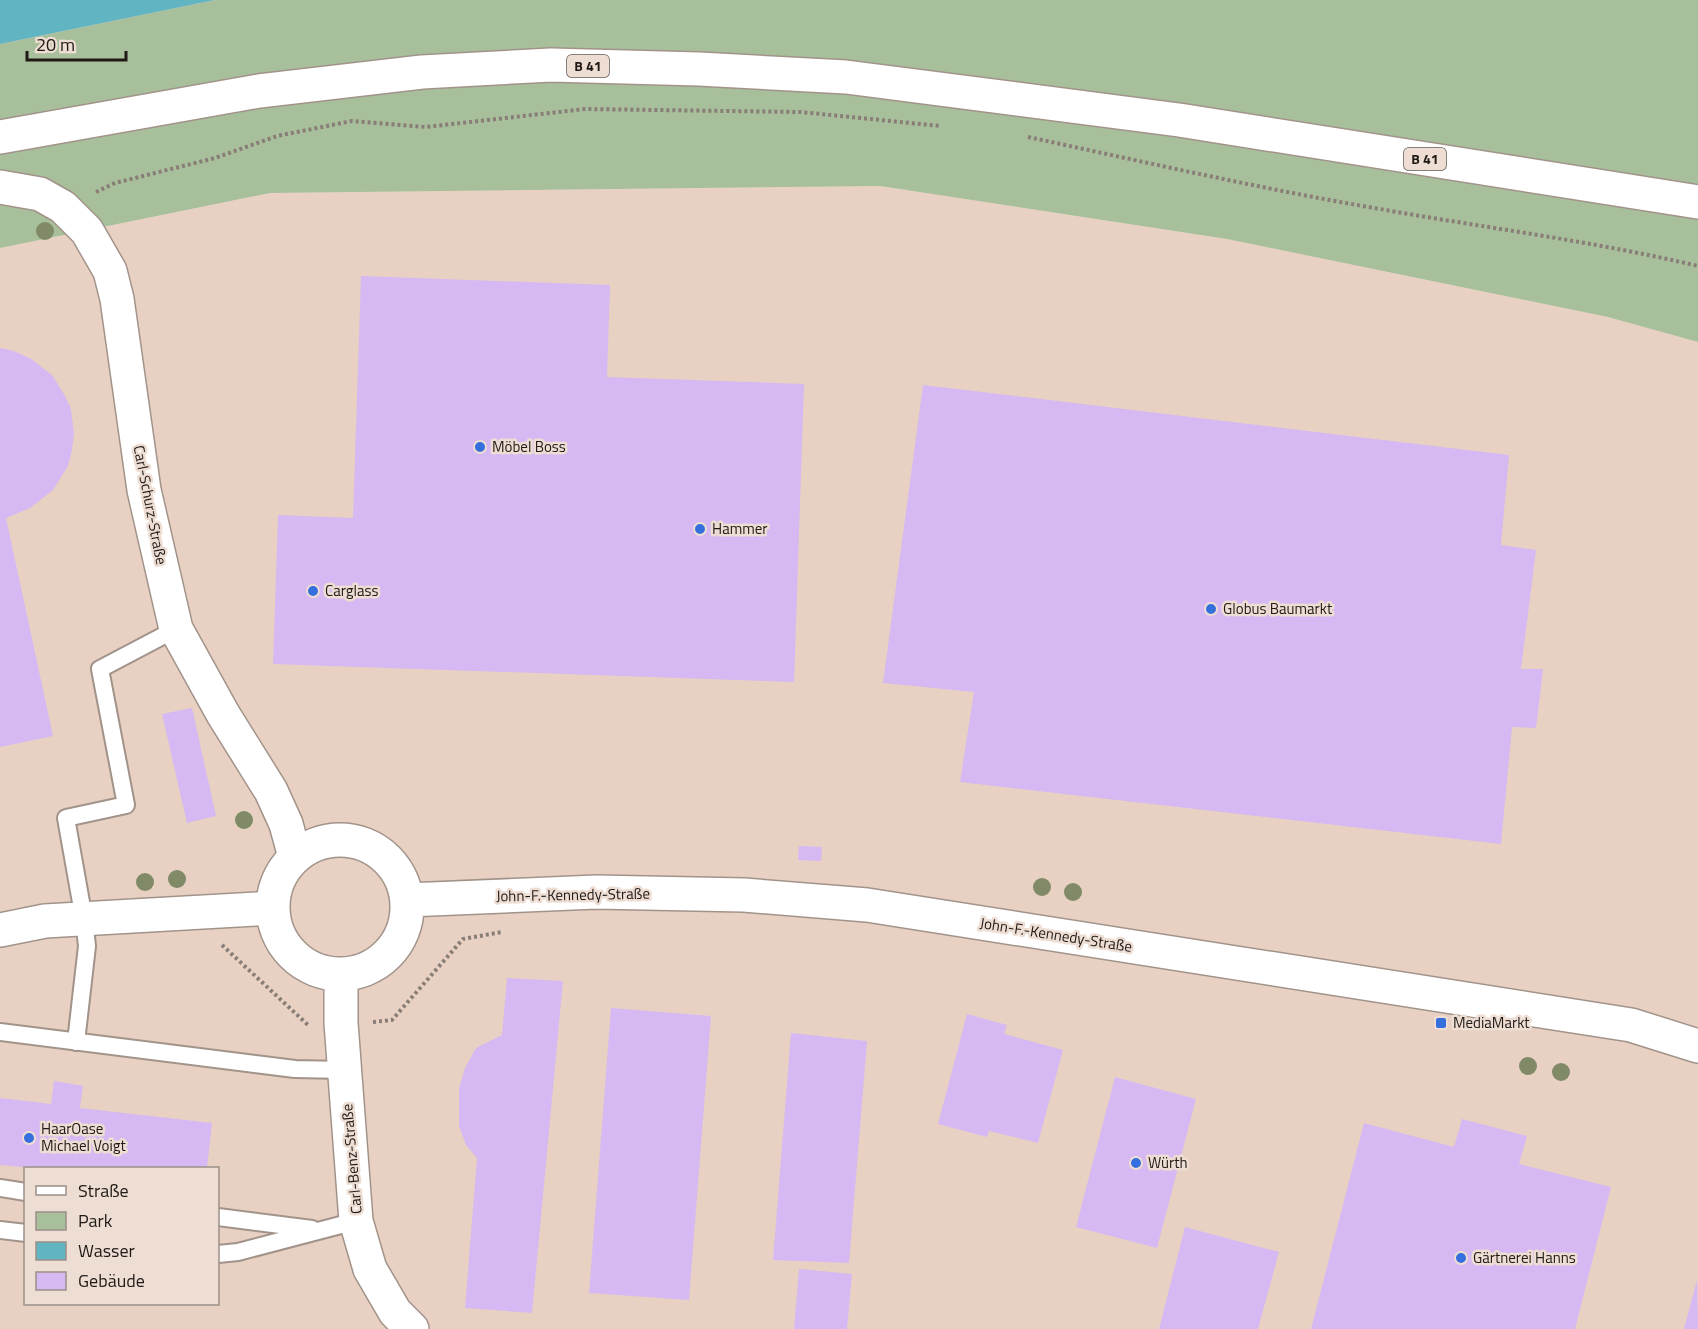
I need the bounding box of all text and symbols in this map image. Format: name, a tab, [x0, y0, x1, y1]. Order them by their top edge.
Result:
scale bar	[27, 24, 126, 62]
text: 20 m	[36, 31, 75, 58]
road number: B 41	[567, 55, 609, 77]
road number: B 41	[1404, 148, 1446, 170]
place label: Möbel Boss	[492, 435, 566, 458]
marker: Möbel Boss	[473, 440, 487, 454]
street label: Carl-Schurz-Straße	[128, 443, 173, 567]
place label: Hammer	[712, 517, 768, 540]
marker: Hammer	[693, 522, 707, 536]
place label: Carglass	[325, 579, 378, 602]
marker: Carglass	[306, 584, 320, 598]
place label: Globus Baumarkt	[1223, 597, 1333, 620]
marker: Globus Baumarkt	[1204, 602, 1218, 616]
street label: John-F.-Kennedy-Straße	[496, 882, 650, 907]
street label: John-F.-Kennedy-Straße	[978, 911, 1134, 958]
place label: MediaMarkt	[1453, 1011, 1530, 1034]
marker: MediaMarkt	[1434, 1016, 1448, 1030]
street label: Carl-Benz-Straße	[335, 1103, 368, 1215]
place label: HaarOase Michael Voigt	[41, 1117, 127, 1157]
marker: HaarOase Michael Voigt	[22, 1131, 36, 1145]
place label: Würth	[1148, 1151, 1188, 1174]
marker: Würth	[1129, 1156, 1143, 1170]
legend	[24, 1167, 219, 1305]
text: Straße	[78, 1177, 129, 1204]
text: Park	[78, 1207, 113, 1234]
text: Wasser	[78, 1237, 135, 1264]
place label: Gärtnerei Hanns	[1473, 1246, 1576, 1269]
marker: Gärtnerei Hanns	[1454, 1251, 1468, 1265]
text: Gebäude	[78, 1267, 145, 1294]

